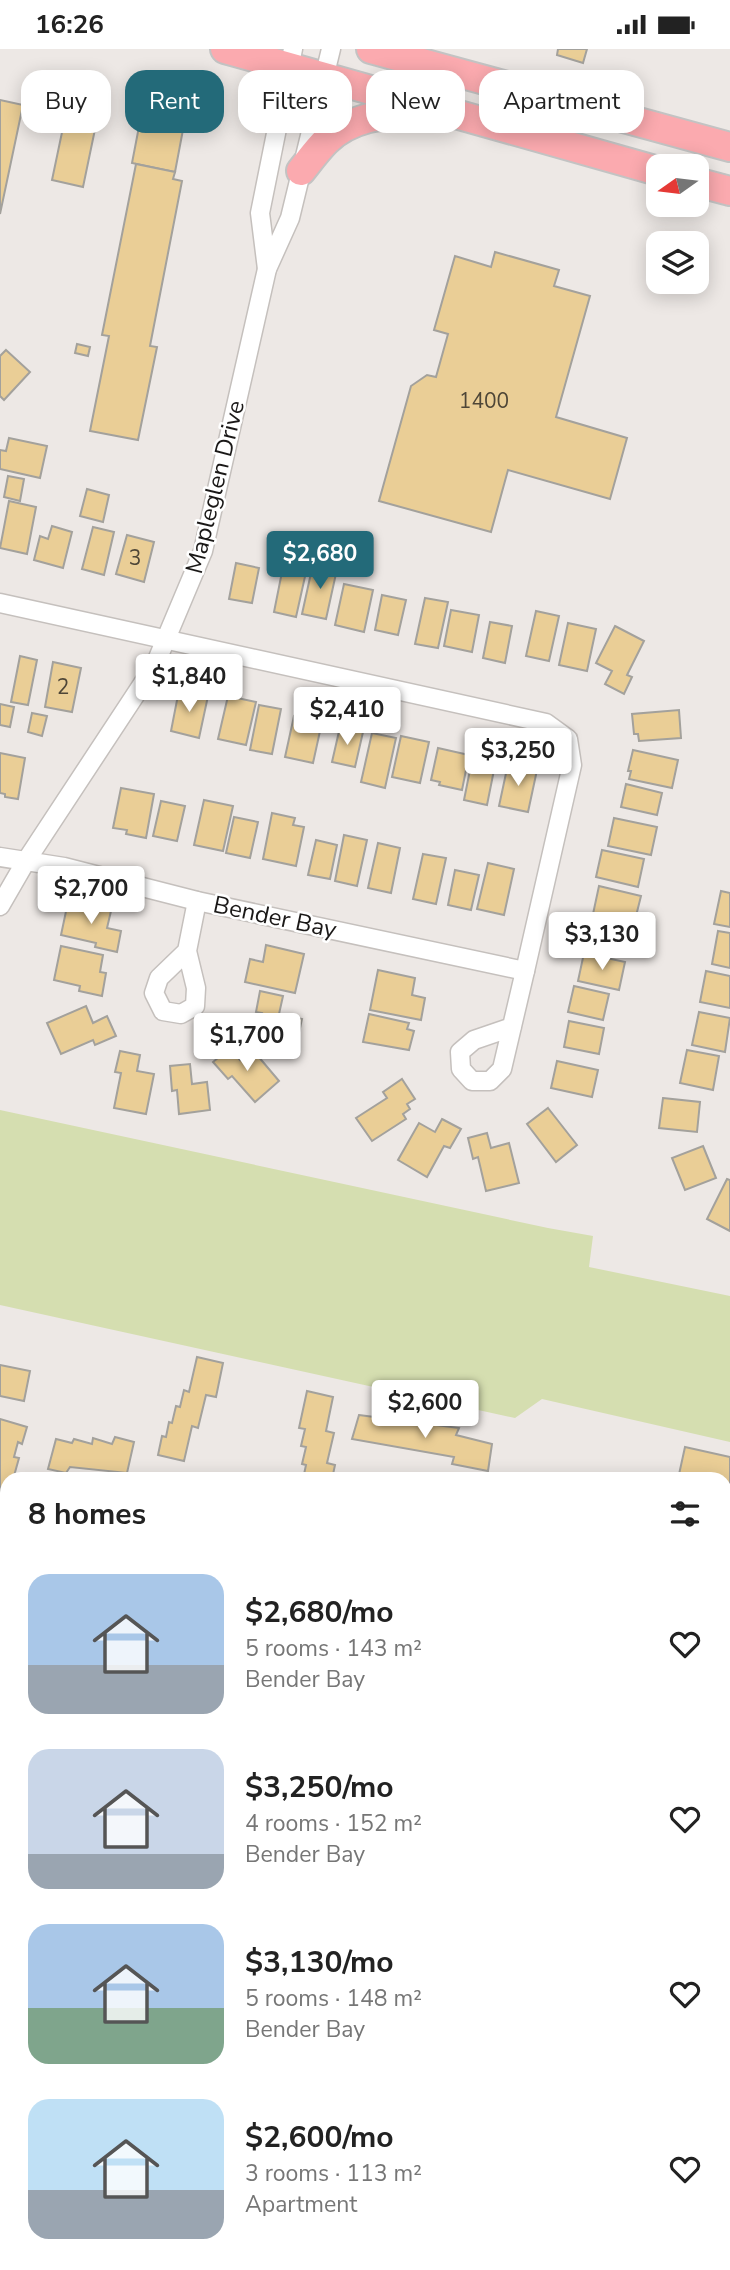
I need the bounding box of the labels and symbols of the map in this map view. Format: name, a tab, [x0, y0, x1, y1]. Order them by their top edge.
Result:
north arrow	[646, 154, 709, 217]
house number: 1400	[459, 387, 509, 415]
street label: Mapleglen Drive	[178, 397, 252, 577]
pin: $2,680	[263, 531, 377, 591]
house number: 3	[129, 544, 141, 572]
pin: $1,840	[132, 655, 246, 714]
house number: 2	[57, 673, 69, 701]
pin: $2,410	[290, 687, 404, 747]
pin: $3,250	[461, 729, 575, 788]
pin: $2,700	[34, 867, 148, 926]
street label: Bender Bay	[210, 888, 340, 946]
pin: $3,130	[545, 913, 659, 972]
pin: $1,700	[190, 1013, 304, 1073]
pin: $2,600	[368, 1381, 482, 1440]

